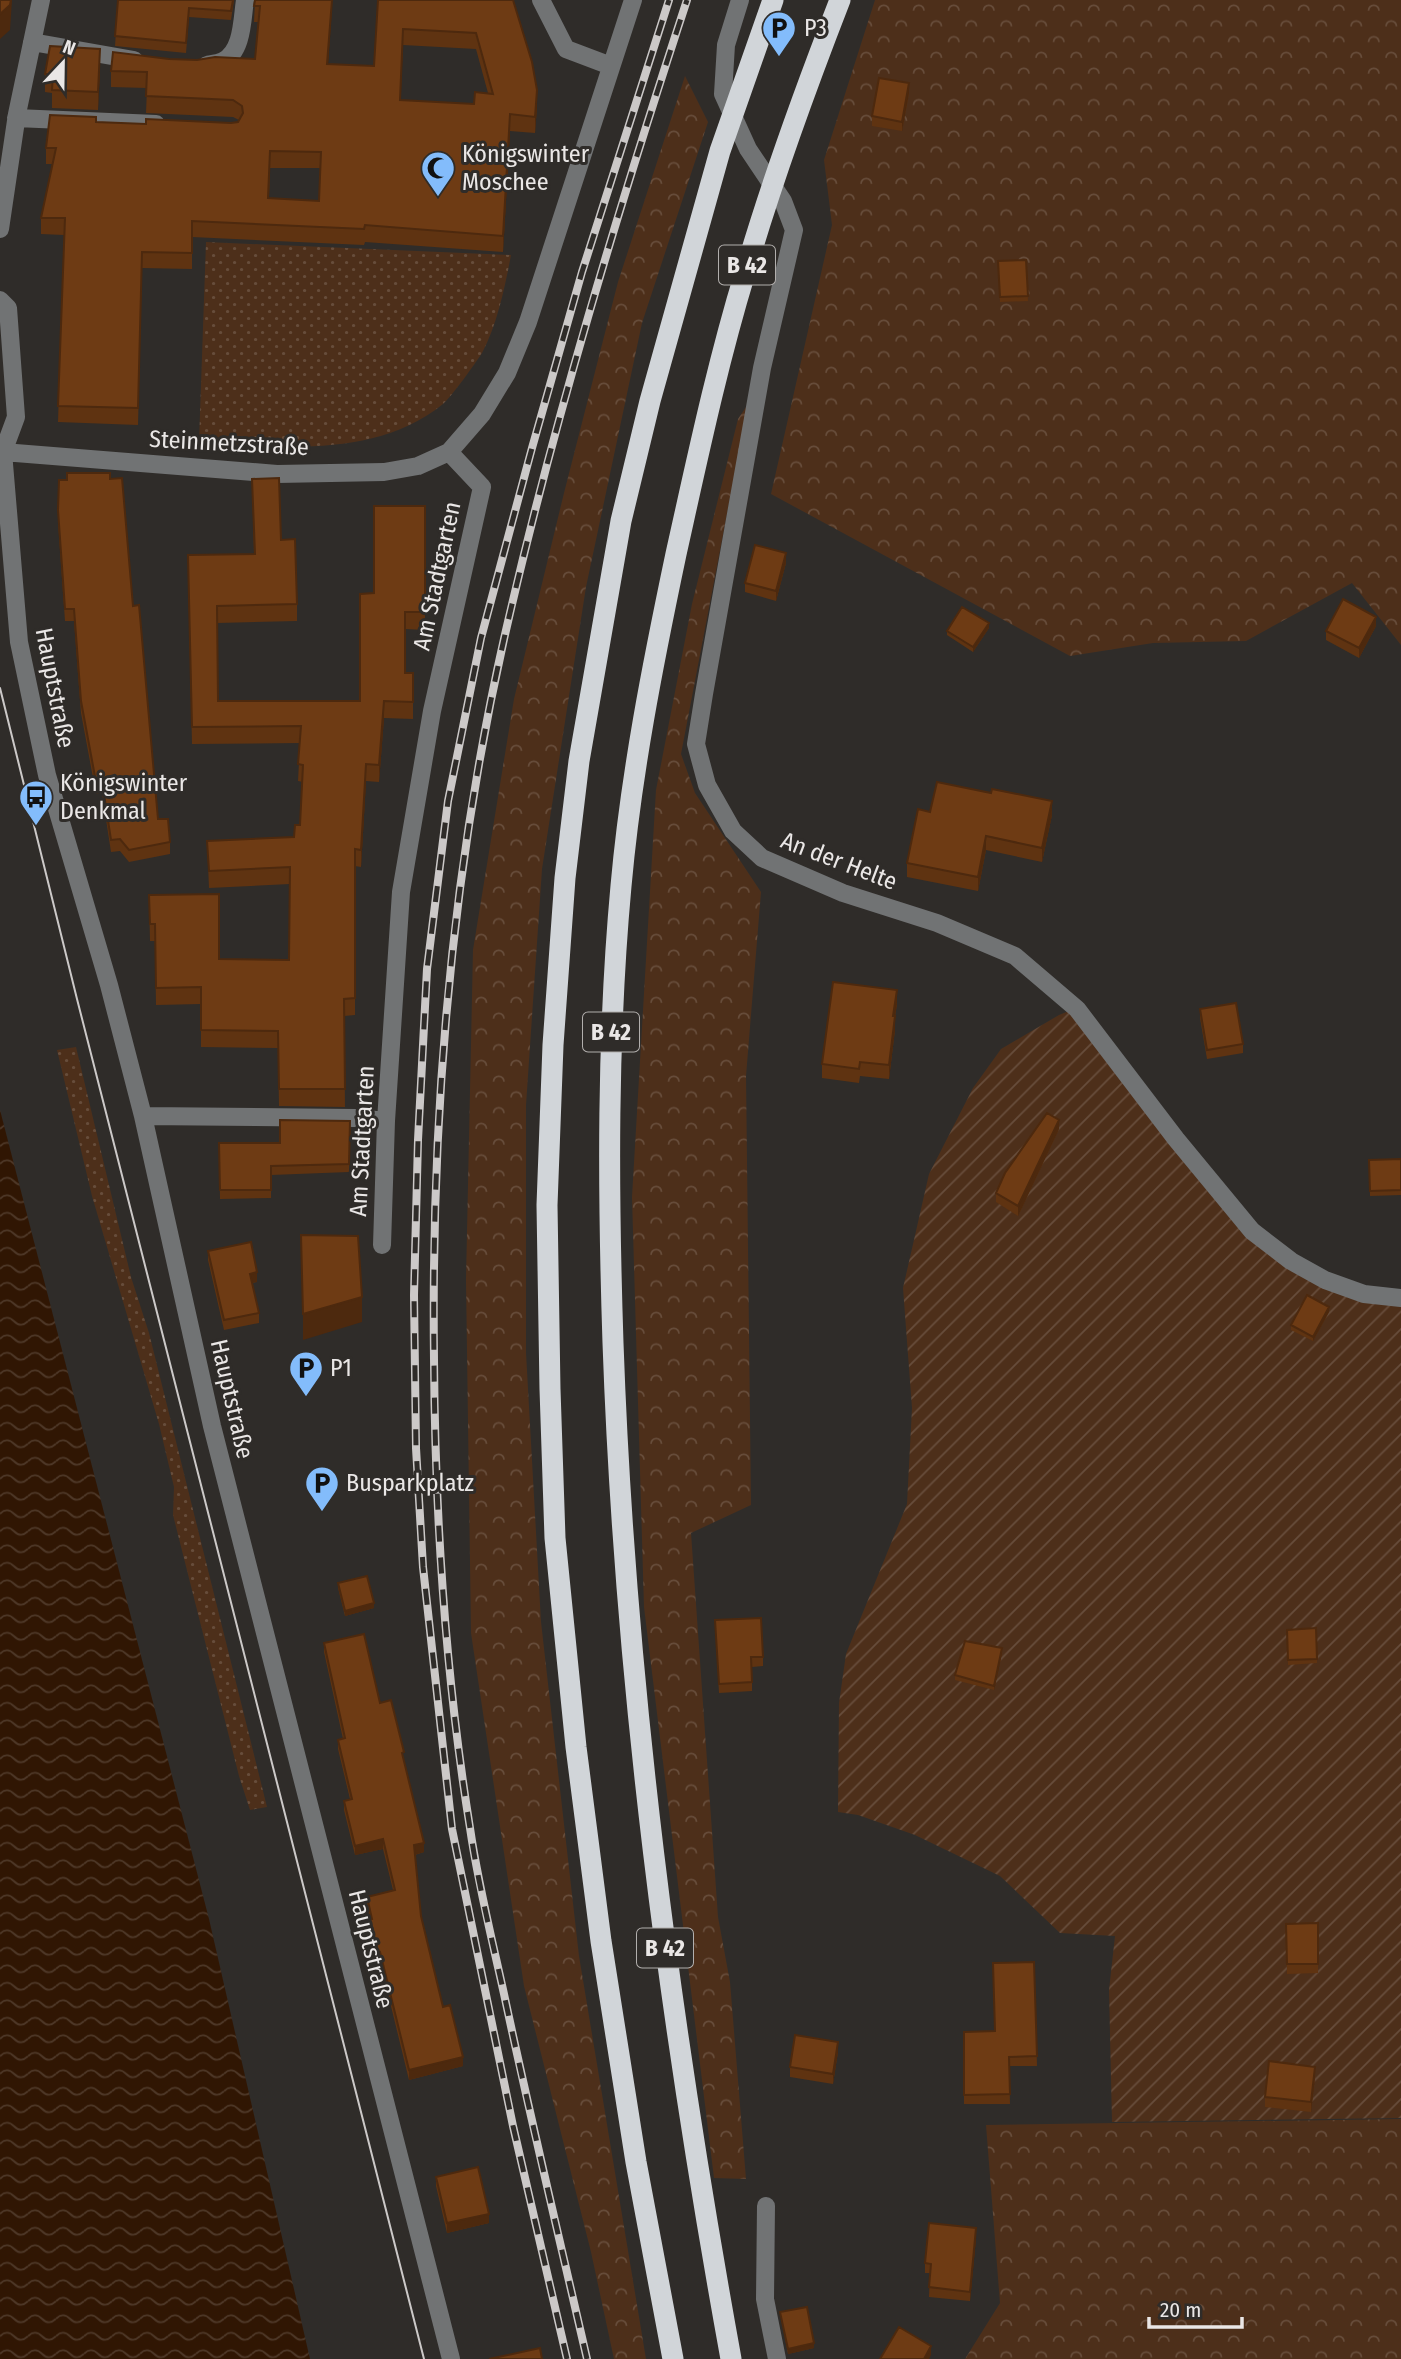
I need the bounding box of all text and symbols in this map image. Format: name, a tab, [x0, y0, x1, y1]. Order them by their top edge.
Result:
parking icon: P3	[760, 9, 798, 58]
place label: P3	[804, 14, 827, 42]
north arrow	[28, 28, 98, 98]
text: N	[60, 35, 79, 60]
place label: Königswinter Moschee	[462, 140, 590, 196]
mosque icon: Königswinter Moschee	[419, 149, 457, 198]
road number: B 42	[719, 246, 775, 284]
street label: Steinmetzstraße	[149, 425, 309, 461]
street label: Am Stadtgarten	[408, 499, 466, 653]
street label: Hauptstraße	[30, 626, 80, 750]
place label: Königswinter Denkmal	[60, 769, 188, 825]
bus stop icon: Königswinter Denkmal	[17, 778, 55, 827]
street label: An der Helte	[777, 826, 901, 896]
road number: B 42	[583, 1012, 639, 1051]
street label: Am Stadtgarten	[344, 1065, 380, 1217]
street label: Hauptstraße	[205, 1337, 259, 1461]
parking icon: P1	[287, 1349, 325, 1398]
place label: P1	[330, 1354, 352, 1382]
parking icon: Busparkplatz	[303, 1464, 341, 1513]
place label: Busparkplatz	[346, 1469, 474, 1497]
street label: Hauptstraße	[343, 1887, 399, 2011]
road number: B 42	[637, 1928, 693, 1968]
scale bar	[1149, 2286, 1242, 2330]
text: 20 m	[1160, 2297, 1201, 2323]

